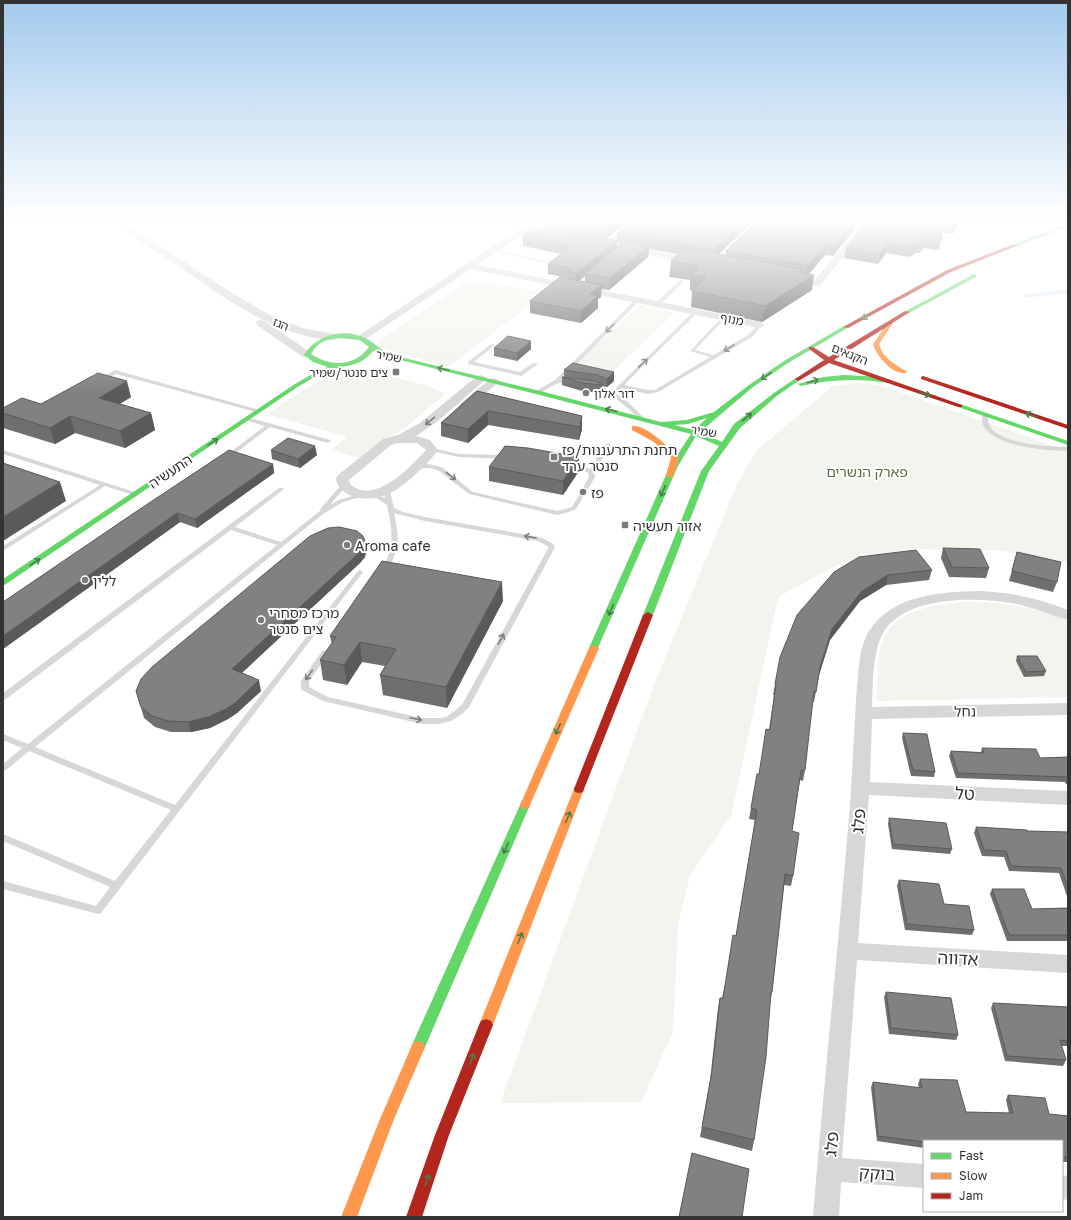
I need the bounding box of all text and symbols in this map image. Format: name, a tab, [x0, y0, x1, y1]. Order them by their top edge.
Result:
street label: מנוף	[719, 309, 745, 329]
one-way arrow	[862, 312, 873, 320]
street label: הגז	[271, 314, 291, 334]
one-way arrow	[605, 323, 615, 333]
street label: הקנאים	[829, 340, 871, 368]
one-way arrow	[724, 344, 735, 352]
street label: שמיר	[375, 346, 403, 366]
one-way arrow	[638, 358, 648, 368]
place label: צים סנטר/שמיר	[309, 365, 388, 380]
one-way arrow	[437, 365, 450, 373]
marker: צים סנטר/שמיר	[391, 367, 401, 377]
one-way arrow	[761, 372, 772, 380]
one-way arrow	[806, 376, 819, 384]
place label: דור אלון	[594, 386, 635, 401]
marker: דור אלון	[581, 388, 591, 398]
one-way arrow	[918, 391, 930, 399]
one-way arrow	[604, 406, 617, 414]
one-way arrow	[1025, 411, 1038, 418]
one-way arrow	[742, 413, 752, 422]
one-way arrow	[425, 417, 435, 426]
street label: שמיר	[690, 422, 718, 440]
one-way arrow	[207, 438, 218, 446]
place label: תחנת התרעננות/פז סנטר ערד	[562, 441, 677, 474]
street label: התעשיה	[145, 450, 195, 492]
marker: תחנת התרעננות/פז סנטר ערד	[549, 452, 559, 462]
park label: פארק הנשרים	[826, 463, 908, 480]
one-way arrow	[445, 472, 456, 480]
place label: פז	[591, 484, 604, 501]
one-way arrow	[659, 485, 666, 497]
marker: פז	[578, 487, 588, 497]
place label: אזור תעשיה	[633, 517, 702, 534]
marker: אזור תעשיה	[620, 520, 630, 530]
one-way arrow	[524, 533, 537, 541]
place label: Aroma cafe	[355, 537, 431, 554]
marker: Aroma cafe	[342, 540, 352, 550]
one-way arrow	[30, 557, 41, 566]
place label: ללין	[93, 572, 116, 589]
marker: ללין	[80, 575, 90, 585]
place label: מרכז מסחרי צים סנטר	[269, 604, 339, 637]
one-way arrow	[607, 604, 614, 616]
marker: מרכז מסחרי צים סנטר	[256, 615, 266, 625]
one-way arrow	[498, 634, 506, 646]
one-way arrow	[305, 669, 313, 680]
street label: נחל	[954, 702, 976, 720]
one-way arrow	[409, 716, 422, 724]
one-way arrow	[554, 723, 562, 735]
street label: טל	[955, 782, 975, 804]
street label: פלג	[846, 808, 870, 834]
one-way arrow	[565, 811, 573, 823]
one-way arrow	[502, 842, 509, 854]
one-way arrow	[517, 932, 525, 944]
street label: אדווה	[937, 946, 979, 970]
one-way arrow	[469, 1053, 477, 1065]
street label: פלג	[819, 1131, 843, 1157]
legend	[923, 1140, 1063, 1212]
text: Fast	[959, 1148, 984, 1163]
street label: בוקק	[858, 1161, 896, 1185]
text: Slow	[959, 1168, 987, 1183]
one-way arrow	[423, 1175, 431, 1187]
text: Jam	[959, 1188, 983, 1203]

